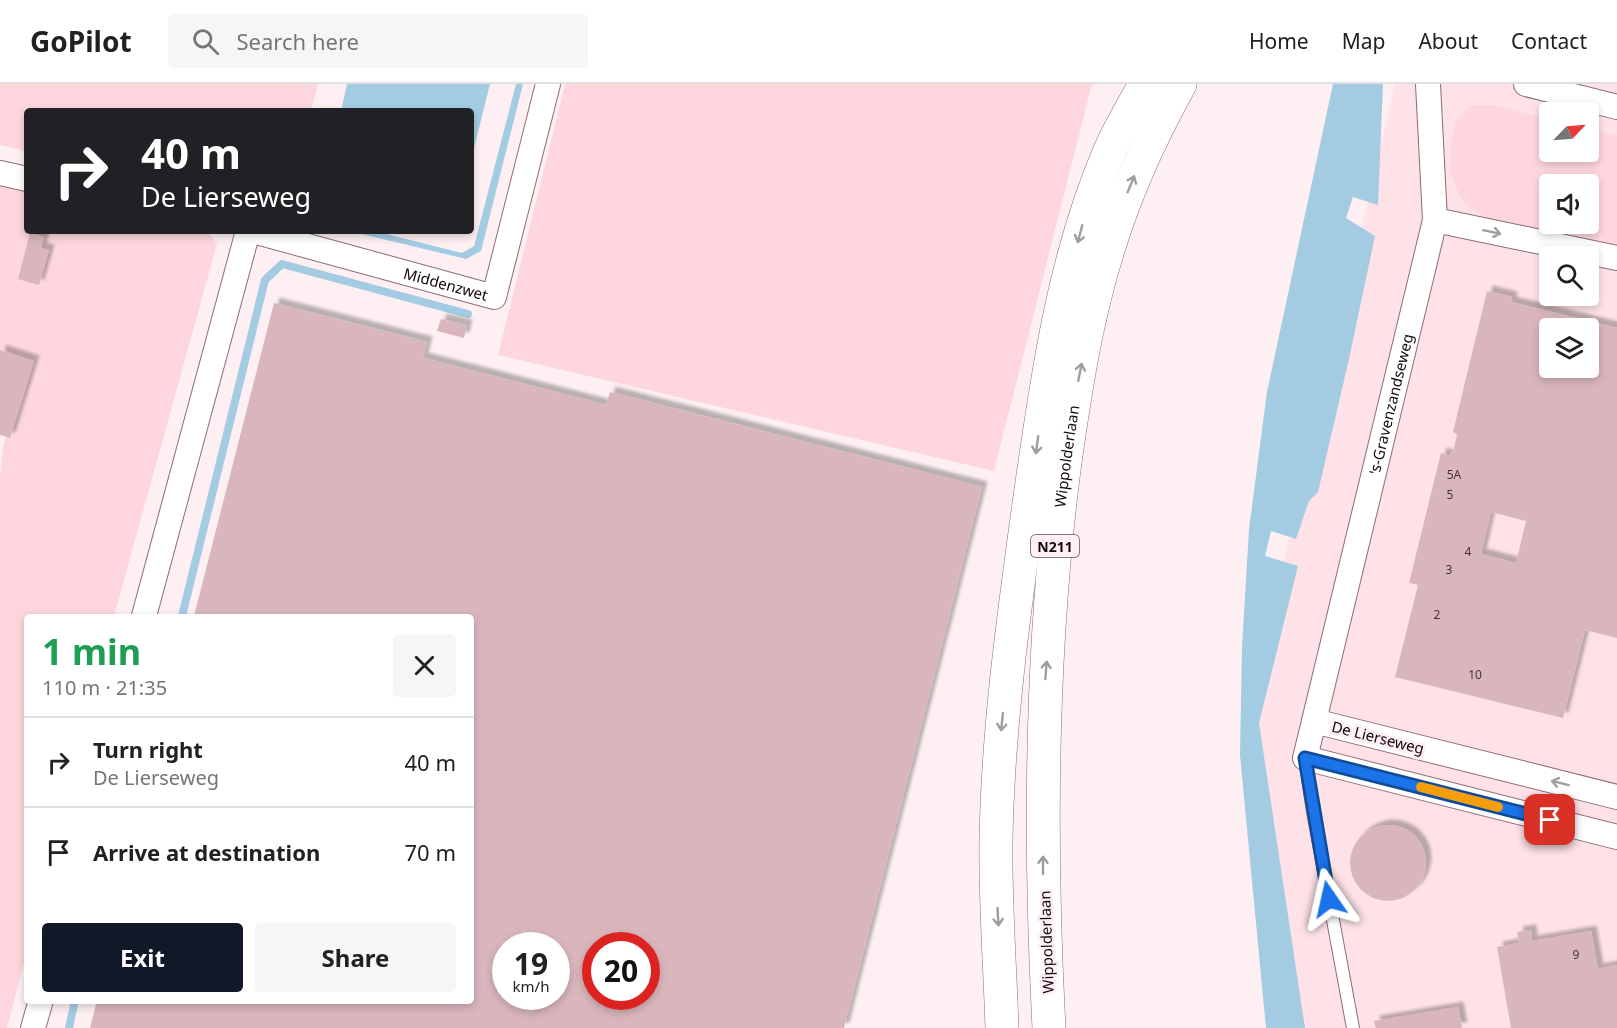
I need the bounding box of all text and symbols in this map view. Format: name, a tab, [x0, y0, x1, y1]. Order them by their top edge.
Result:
search box	[168, 14, 588, 68]
text: GoPilot	[30, 22, 132, 60]
icon: search	[189, 25, 222, 58]
text: Search here	[237, 26, 359, 56]
text: Home	[1249, 27, 1309, 55]
text: Map	[1342, 27, 1385, 55]
text: About	[1418, 27, 1478, 55]
text: Contact	[1511, 27, 1587, 55]
north arrow	[1539, 102, 1599, 162]
map controls	[1539, 102, 1599, 378]
text: 40 m	[141, 124, 241, 181]
icon: right	[42, 132, 120, 210]
button: sound	[1539, 174, 1599, 234]
one-way arrow	[1126, 175, 1137, 194]
text: De Lierseweg	[141, 178, 311, 215]
one-way arrow	[1074, 224, 1086, 243]
one-way arrow	[1482, 227, 1501, 238]
button: search	[1539, 246, 1599, 306]
street label: Middenzwet	[402, 263, 491, 305]
button: layers	[1539, 318, 1599, 378]
street label: 's-Gravenzandseweg	[1364, 332, 1417, 477]
one-way arrow	[1075, 363, 1086, 382]
street label: Wippolderlaan	[1049, 404, 1083, 508]
one-way arrow	[1032, 435, 1043, 455]
house number: 5A	[1447, 466, 1462, 483]
house number: 5	[1447, 486, 1454, 503]
road number: N211	[1031, 535, 1079, 557]
house number: 4	[1465, 543, 1472, 560]
house number: 3	[1446, 561, 1453, 578]
house number: 2	[1434, 606, 1441, 623]
text: 1 min	[42, 627, 141, 676]
button: close	[393, 634, 456, 697]
one-way arrow	[1041, 660, 1052, 680]
house number: 10	[1468, 666, 1482, 683]
text: 110 m · 21:35	[42, 674, 167, 701]
one-way arrow	[997, 712, 1008, 732]
street label: De Lierseweg	[1330, 716, 1426, 758]
text: Turn right	[93, 734, 203, 764]
icon: right	[42, 746, 75, 779]
text: 40 m	[405, 747, 456, 777]
text: De Lierseweg	[93, 764, 219, 791]
one-way arrow	[1551, 776, 1570, 788]
pin	[1524, 794, 1575, 845]
icon: arrive	[1533, 803, 1566, 836]
icon: arrive	[42, 836, 75, 869]
text: Arrive at destination	[93, 837, 320, 867]
text: 70 m	[405, 837, 456, 867]
one-way arrow	[1037, 855, 1049, 875]
position arrow	[1297, 867, 1361, 931]
street label: Wippolderlaan	[1034, 890, 1058, 994]
one-way arrow	[992, 906, 1003, 926]
button: Exit	[42, 923, 243, 992]
button: Share	[255, 923, 456, 992]
speed limit sign: 20	[582, 932, 660, 1010]
text: 19	[514, 943, 548, 984]
house number: 9	[1573, 946, 1580, 963]
text: km/h	[513, 976, 549, 996]

